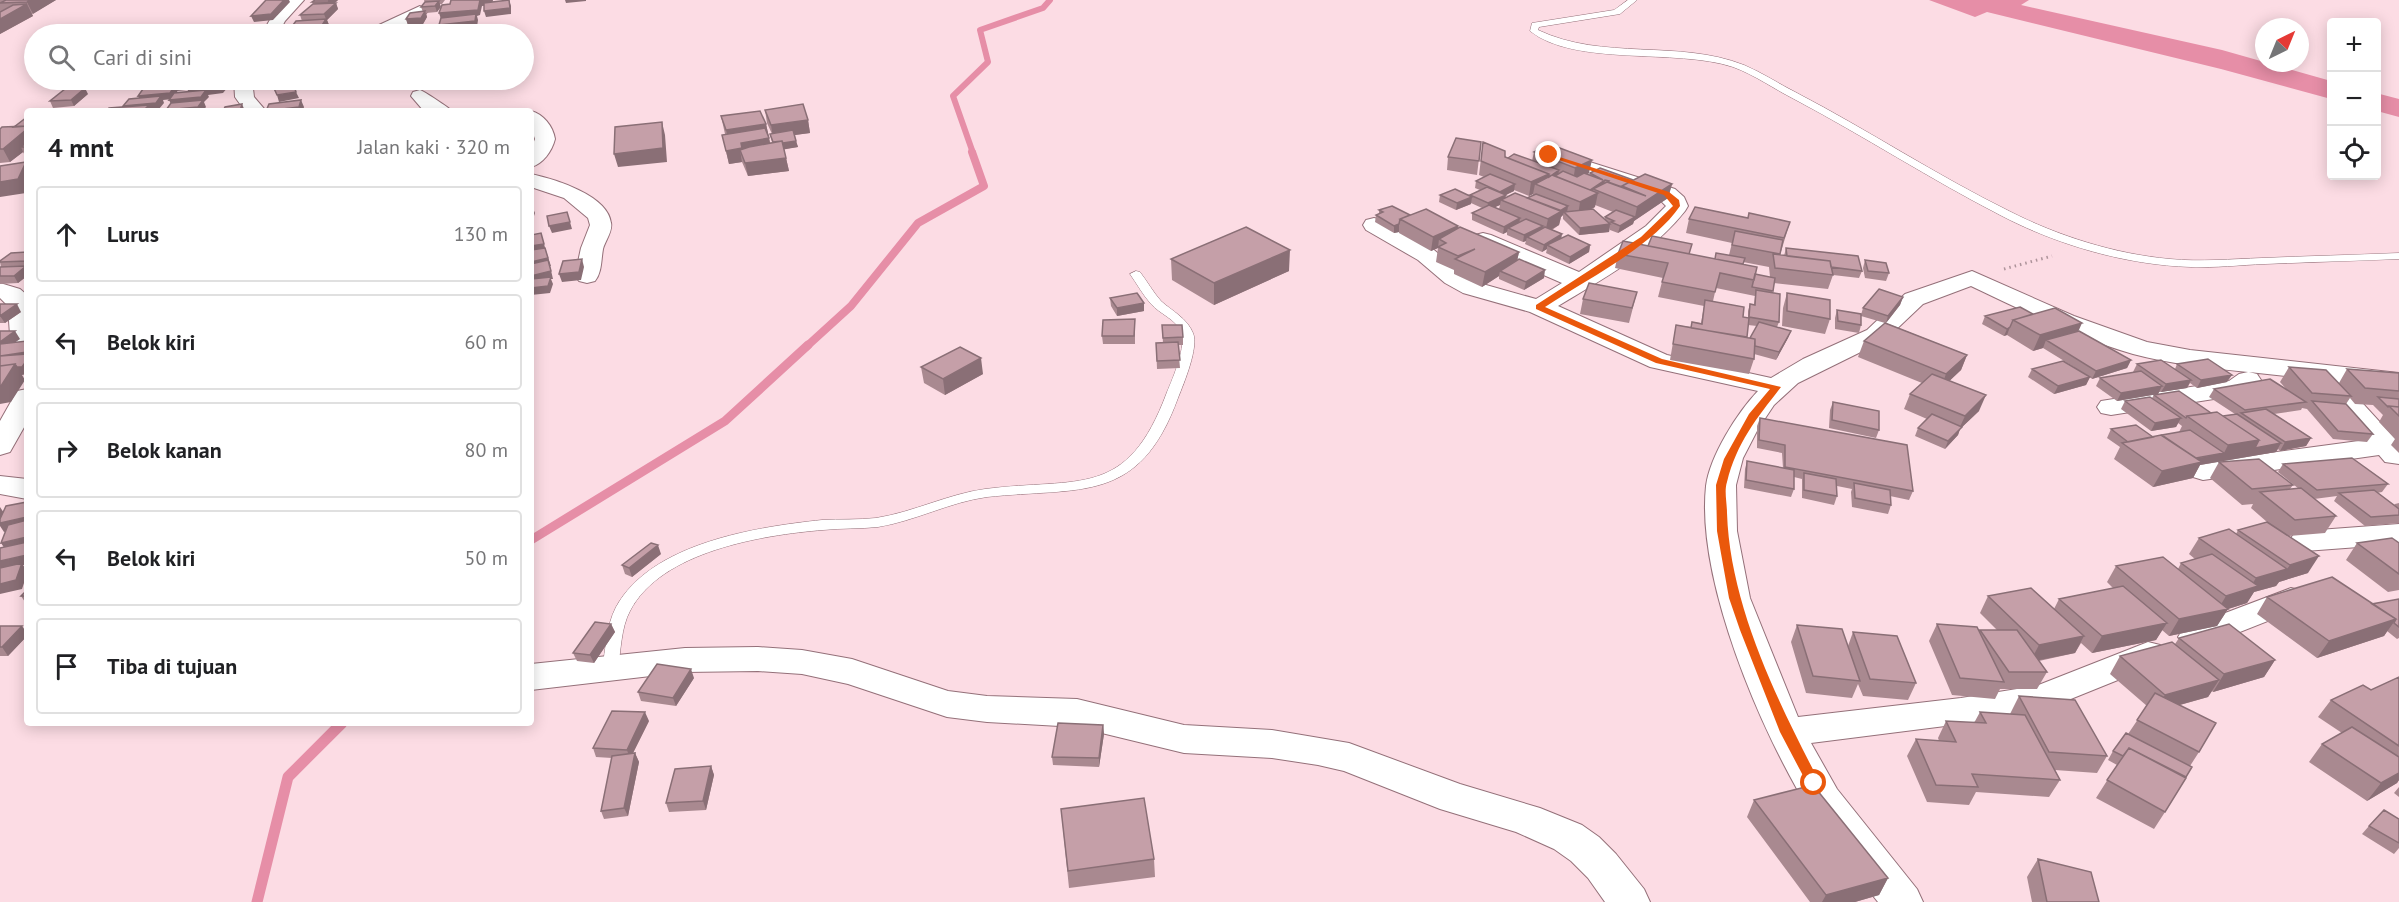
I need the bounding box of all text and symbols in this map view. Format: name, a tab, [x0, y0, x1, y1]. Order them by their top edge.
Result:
north arrow	[2255, 18, 2309, 72]
map controls	[2327, 18, 2381, 180]
button: +	[2327, 18, 2381, 72]
search box	[24, 24, 534, 90]
icon: search	[45, 41, 78, 74]
text: Cari di sini	[93, 43, 192, 71]
button: −	[2327, 72, 2381, 126]
button: locate	[2327, 126, 2381, 180]
text: 4 mnt	[48, 131, 114, 164]
text: Jalan kaki · 320 m	[357, 134, 510, 160]
route end	[1535, 141, 1561, 167]
icon: ahead	[50, 218, 83, 251]
text: Lurus	[107, 220, 159, 248]
text: 130 m	[454, 221, 508, 247]
icon: left	[50, 326, 83, 359]
text: Belok kiri	[107, 328, 196, 356]
text: 60 m	[465, 329, 508, 355]
icon: right	[50, 434, 83, 467]
text: Belok kanan	[107, 436, 222, 464]
text: 80 m	[465, 437, 508, 463]
icon: left	[50, 542, 83, 575]
text: Belok kiri	[107, 544, 196, 572]
text: 50 m	[465, 545, 508, 571]
icon: arrive	[50, 650, 83, 683]
text: Tiba di tujuan	[107, 652, 237, 680]
route start	[1800, 769, 1826, 795]

